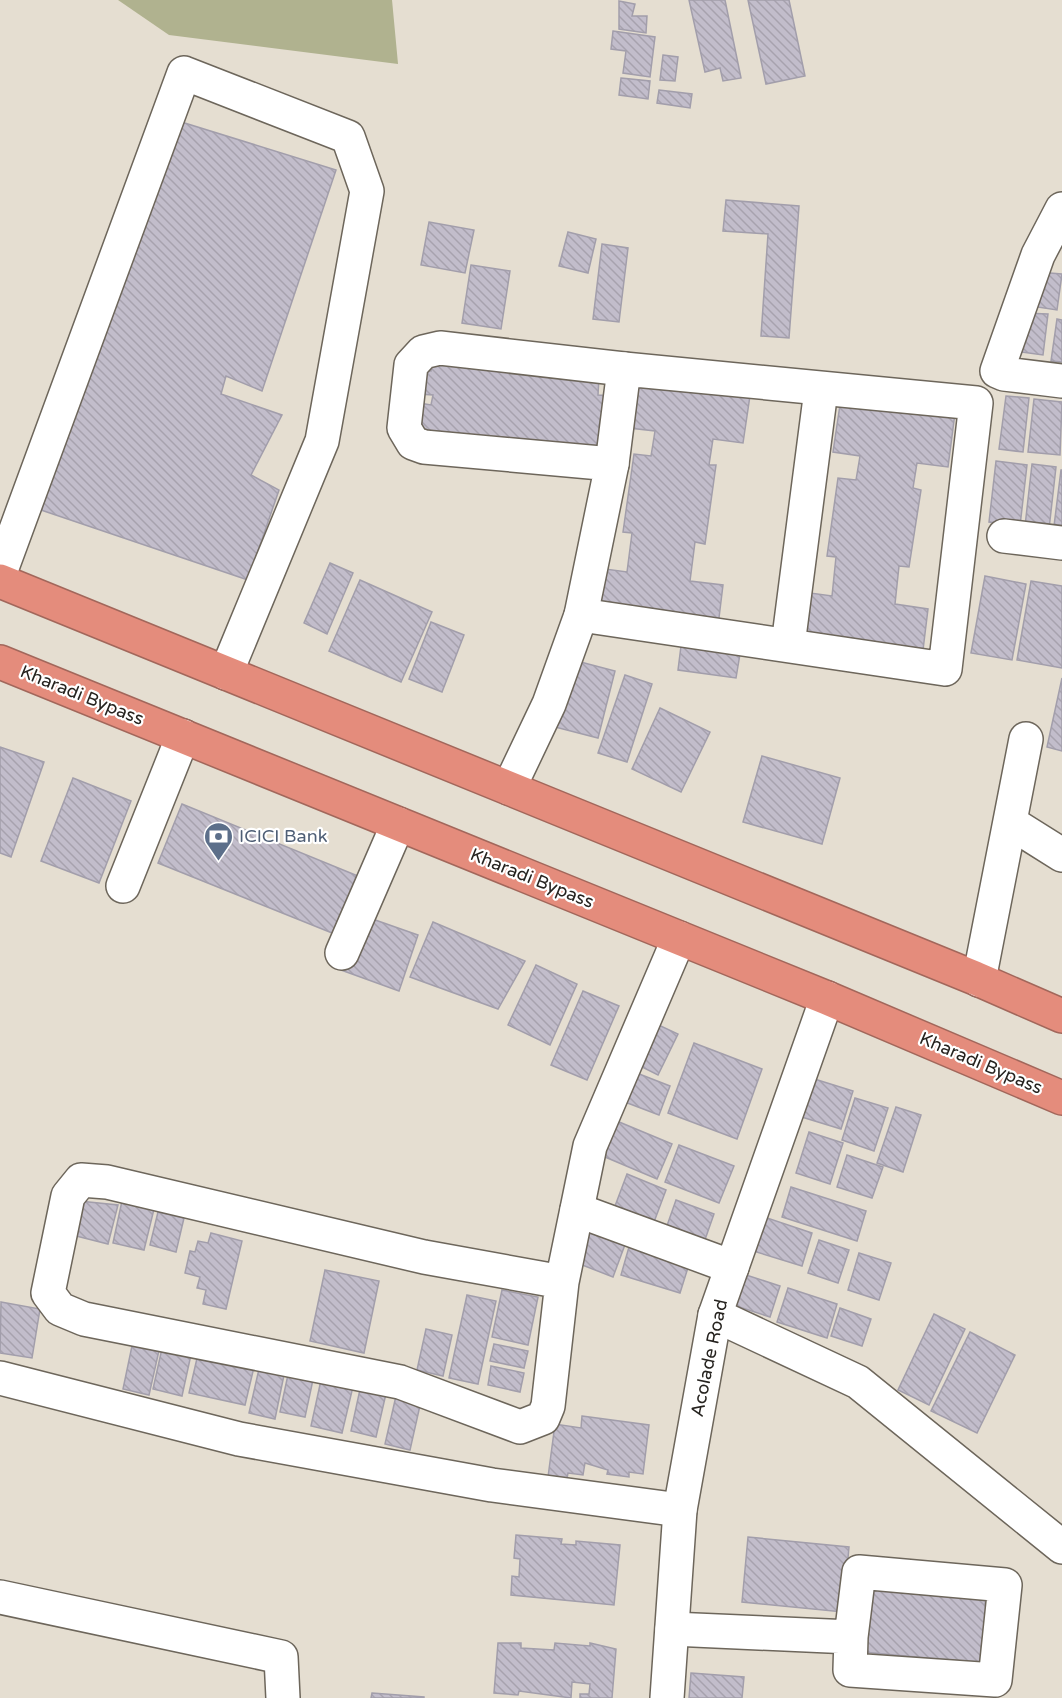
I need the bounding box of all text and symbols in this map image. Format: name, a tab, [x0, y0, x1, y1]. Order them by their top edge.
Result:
street label: Kharadi Bypass	[17, 660, 147, 730]
bank icon: ICICI Bank	[202, 820, 234, 862]
place label: ICICI Bank	[239, 825, 328, 847]
street label: Kharadi Bypass	[467, 843, 597, 913]
street label: Kharadi Bypass	[916, 1027, 1046, 1099]
street label: Acolade Road	[686, 1297, 732, 1419]

